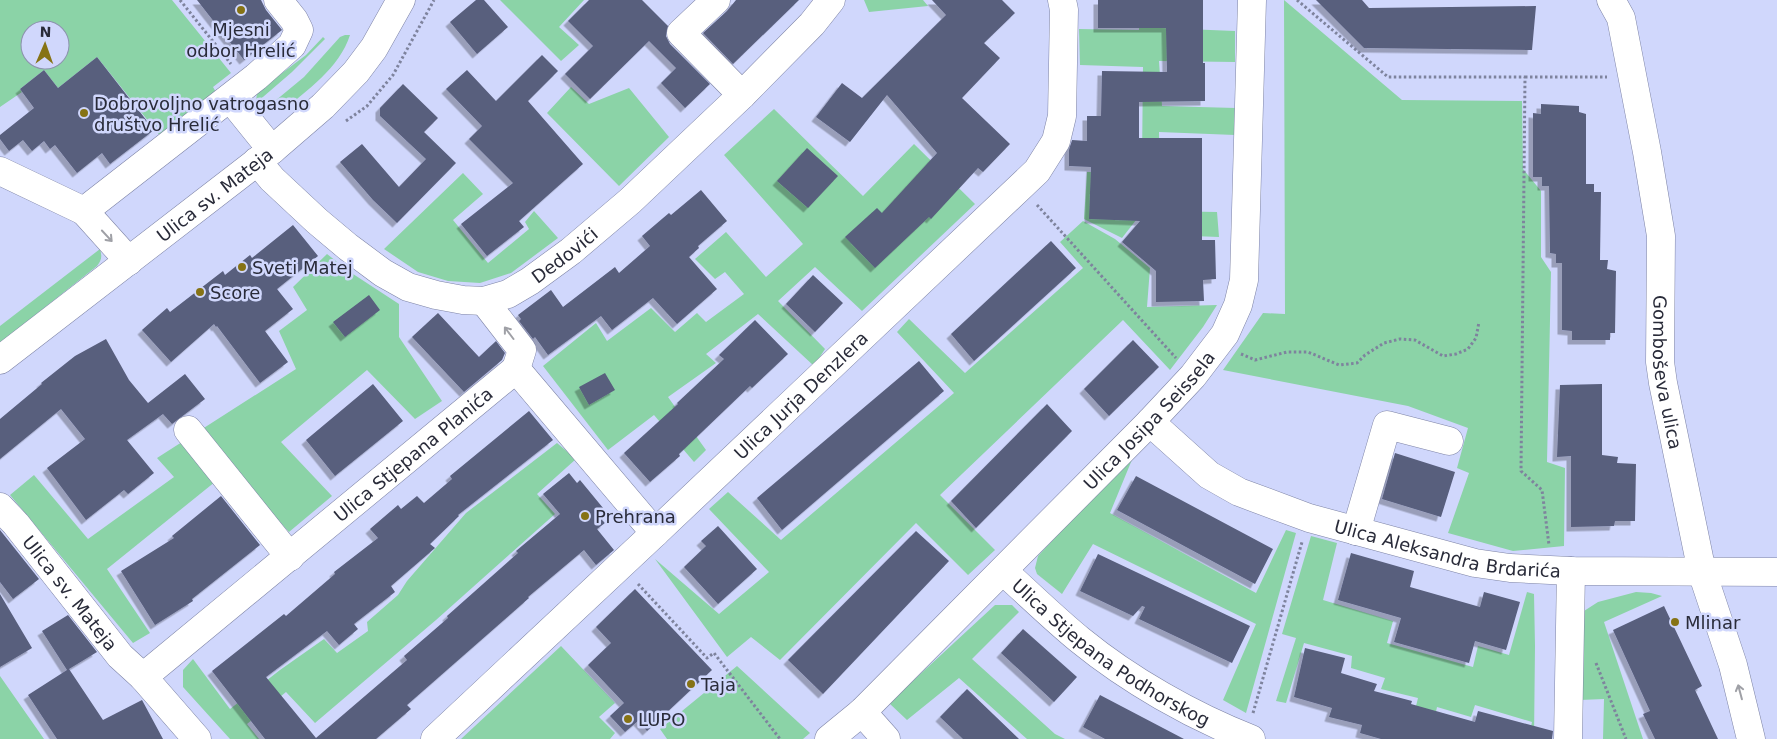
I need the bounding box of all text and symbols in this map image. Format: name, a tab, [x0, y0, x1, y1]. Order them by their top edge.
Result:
marker: Mjesni odbor Hrelić	[235, 4, 247, 16]
place label: Mjesni odbor Hrelić	[186, 19, 296, 61]
north arrow	[20, 20, 70, 70]
text: N	[39, 24, 52, 40]
place label: Dobrovoljno vatrogasno društvo Hrelić	[94, 93, 309, 135]
marker: Dobrovoljno vatrogasno društvo Hrelić	[78, 107, 90, 119]
street label: Ulica sv. Mateja	[152, 143, 277, 246]
street label: Dedovići	[527, 223, 602, 287]
one-way arrow	[101, 229, 112, 242]
place label: Sveti Matej	[252, 257, 353, 278]
marker: Sveti Matej	[236, 261, 248, 273]
place label: Score	[210, 282, 260, 303]
marker: Score	[194, 286, 206, 298]
street label: Gomboševa ulica	[1649, 295, 1687, 451]
one-way arrow	[504, 326, 514, 340]
street label: Ulica Jurja Denzlera	[729, 327, 872, 463]
street label: Ulica Josipa Seissela	[1079, 347, 1219, 494]
street label: Ulica Stjepana Planića	[329, 383, 496, 526]
place label: Prehrana	[595, 506, 676, 527]
marker: Prehrana	[579, 510, 591, 522]
street label: Ulica Aleksandra Brdarića	[1332, 515, 1561, 581]
street label: Ulica sv. Mateja	[18, 531, 122, 655]
street label: Ulica Stjepana Podhorskog	[1008, 574, 1213, 730]
place label: Mlinar	[1685, 612, 1741, 633]
marker: Mlinar	[1669, 616, 1681, 628]
place label: Taja	[700, 674, 736, 695]
marker: Taja	[685, 678, 697, 690]
one-way arrow	[1735, 684, 1745, 700]
place label: LUPO	[638, 709, 685, 730]
marker: LUPO	[622, 713, 634, 725]

